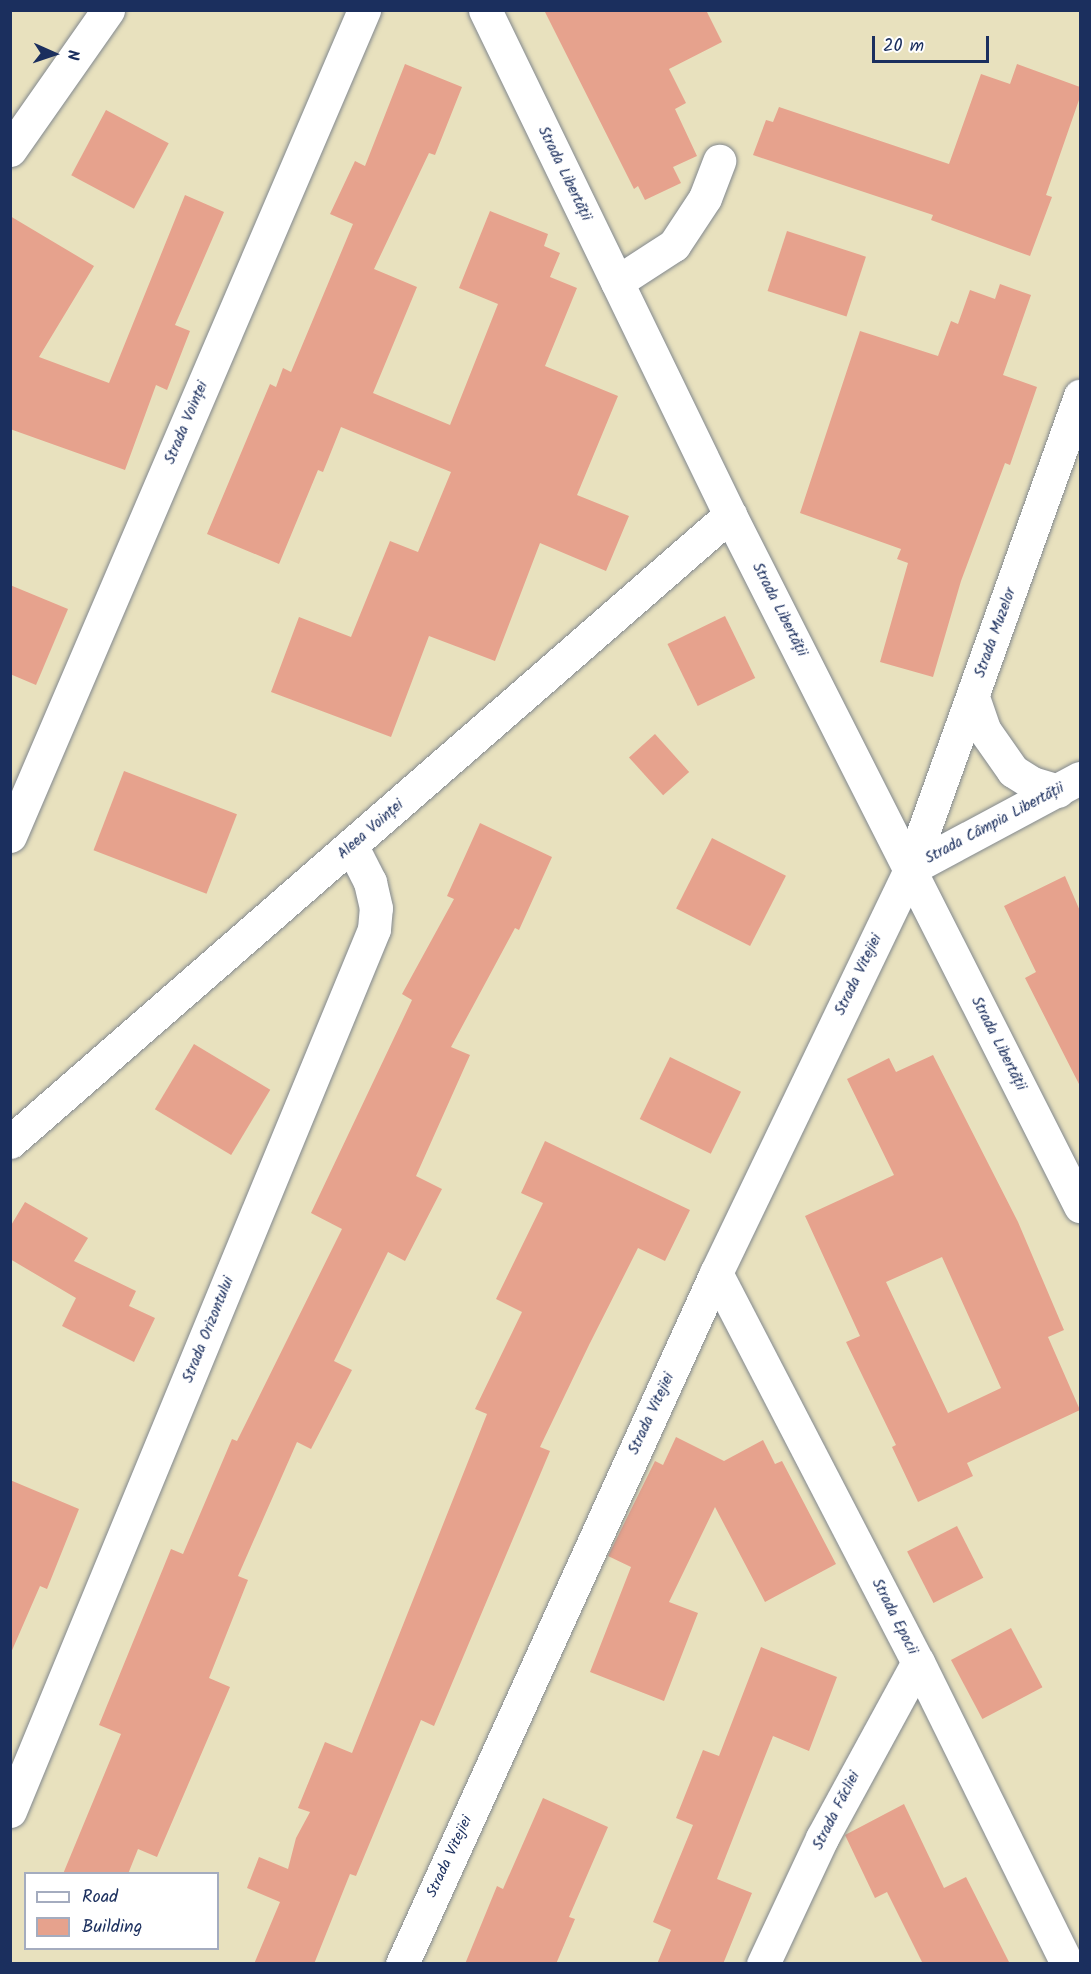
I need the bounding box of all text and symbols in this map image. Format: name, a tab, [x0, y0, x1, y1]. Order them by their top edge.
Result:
north arrow	[24, 24, 84, 84]
scale bar	[875, 24, 992, 62]
text: 20 m	[883, 32, 924, 61]
text: N	[60, 49, 85, 61]
street label: Strada Libertății	[533, 124, 595, 224]
street label: Strada Voinței	[161, 379, 213, 467]
street label: Strada Libertății	[748, 560, 810, 660]
street label: Strada Muzelor	[971, 586, 1021, 680]
street label: Strada Câmpia Libertății	[922, 780, 1068, 868]
street label: Aleea Voinței	[334, 796, 408, 864]
street label: Strada Vitejiei	[832, 931, 886, 1019]
street label: Strada Libertății	[967, 994, 1029, 1094]
street label: Strada Orizontului	[180, 1274, 238, 1386]
street label: Strada Vitejiei	[625, 1370, 679, 1458]
street label: Strada Epocii	[867, 1576, 921, 1658]
street label: Strada Făcliei	[810, 1769, 864, 1853]
street label: Strada Vitejiei	[423, 1813, 477, 1901]
legend	[24, 1872, 219, 1950]
text: Road	[82, 1883, 118, 1912]
text: Building	[82, 1913, 142, 1942]

